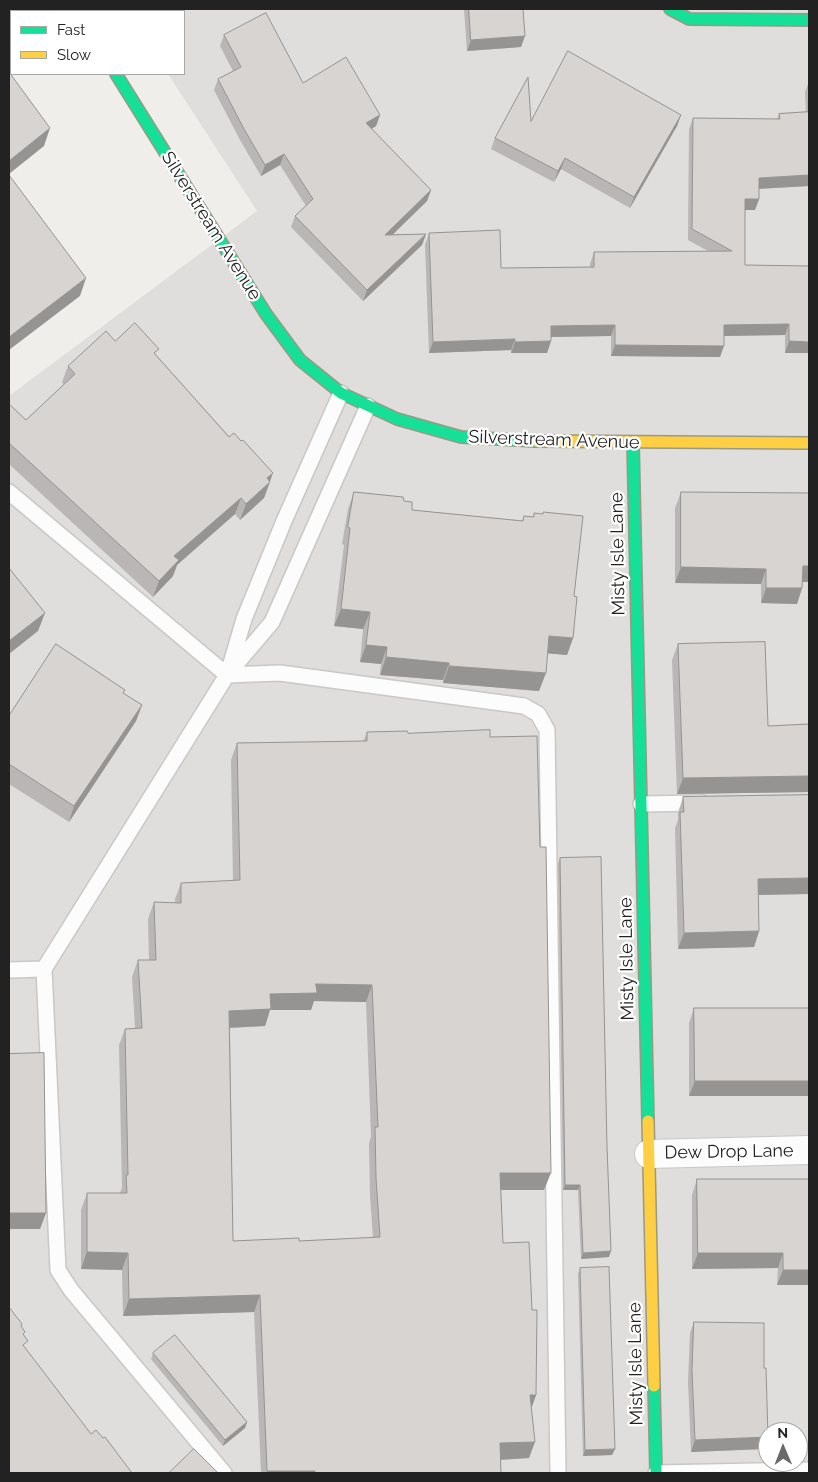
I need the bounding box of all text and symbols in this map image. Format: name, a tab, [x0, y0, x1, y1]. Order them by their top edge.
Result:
legend	[10, 10, 185, 75]
text: Fast	[57, 21, 85, 39]
text: Slow	[57, 46, 91, 64]
street label: Silverstream Avenue	[157, 148, 265, 304]
street label: Silverstream Avenue	[468, 426, 640, 454]
street label: Misty Isle Lane	[606, 492, 630, 616]
street label: Misty Isle Lane	[615, 897, 639, 1021]
street label: Dew Drop Lane	[664, 1140, 794, 1164]
street label: Misty Isle Lane	[624, 1302, 648, 1426]
north arrow	[758, 1422, 808, 1472]
text: N	[777, 1425, 788, 1441]

